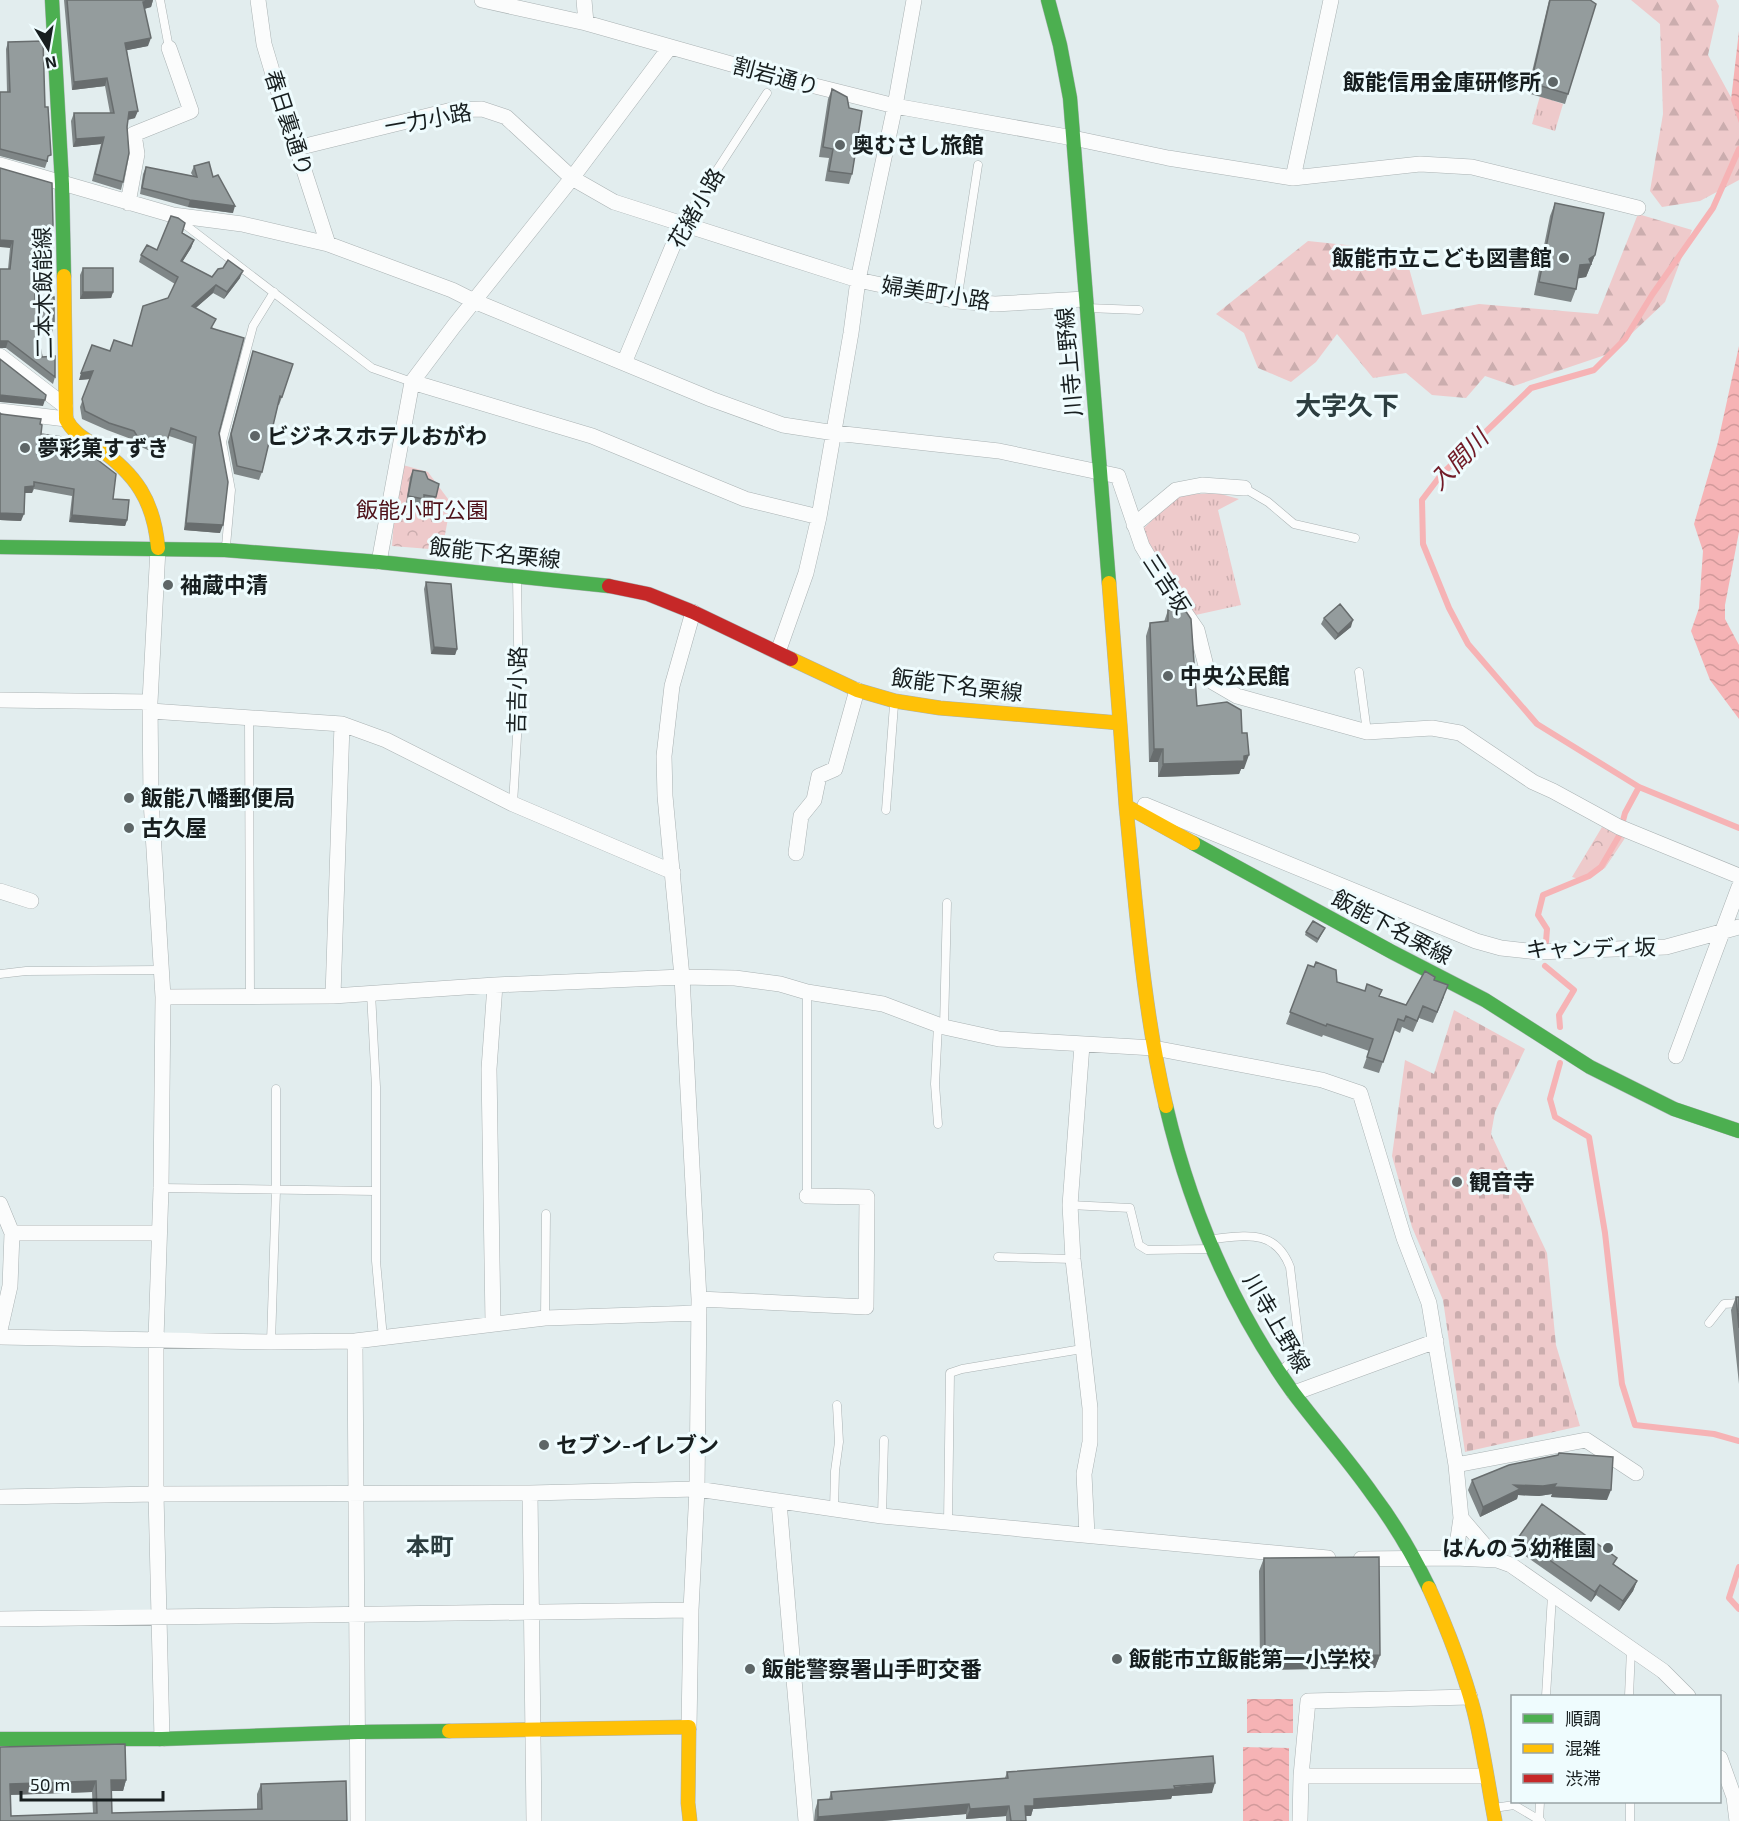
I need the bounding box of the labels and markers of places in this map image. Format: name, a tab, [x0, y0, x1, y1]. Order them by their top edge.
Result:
place label: 飯能信用金庫研修所	[1342, 68, 1541, 94]
marker: 飯能信用金庫研修所	[1546, 75, 1560, 89]
place label: 奥むさし旅館	[852, 131, 984, 157]
marker: 奥むさし旅館	[833, 138, 847, 152]
place label: 飯能市立こども図書館	[1331, 244, 1552, 270]
marker: 飯能市立こども図書館	[1557, 251, 1571, 265]
place label: ビジネスホテルおがわ	[267, 422, 487, 448]
marker: ビジネスホテルおがわ	[248, 429, 262, 443]
place label: 夢彩菓すずき	[37, 434, 169, 460]
marker: 夢彩菓すずき	[18, 441, 32, 455]
place label: 袖蔵中清	[180, 571, 268, 597]
marker: 袖蔵中清	[161, 578, 175, 592]
place label: 中央公民館	[1180, 662, 1290, 688]
marker: 中央公民館	[1161, 669, 1175, 683]
place label: 飯能八幡郵便局	[140, 784, 295, 810]
marker: 飯能八幡郵便局	[122, 791, 136, 805]
place label: 古久屋	[141, 814, 207, 840]
marker: 古久屋	[122, 821, 136, 835]
place label: 観音寺	[1469, 1168, 1535, 1194]
marker: 観音寺	[1450, 1175, 1464, 1189]
place label: セブン-イレブン	[556, 1431, 719, 1457]
marker: セブン-イレブン	[537, 1438, 551, 1452]
place label: はんのう幼稚園	[1442, 1534, 1596, 1560]
marker: はんのう幼稚園	[1601, 1541, 1615, 1555]
place label: 飯能市立飯能第一小学校	[1128, 1645, 1371, 1671]
marker: 飯能市立飯能第一小学校	[1110, 1652, 1124, 1666]
place label: 飯能警察署山手町交番	[761, 1655, 982, 1681]
marker: 飯能警察署山手町交番	[743, 1662, 757, 1676]

